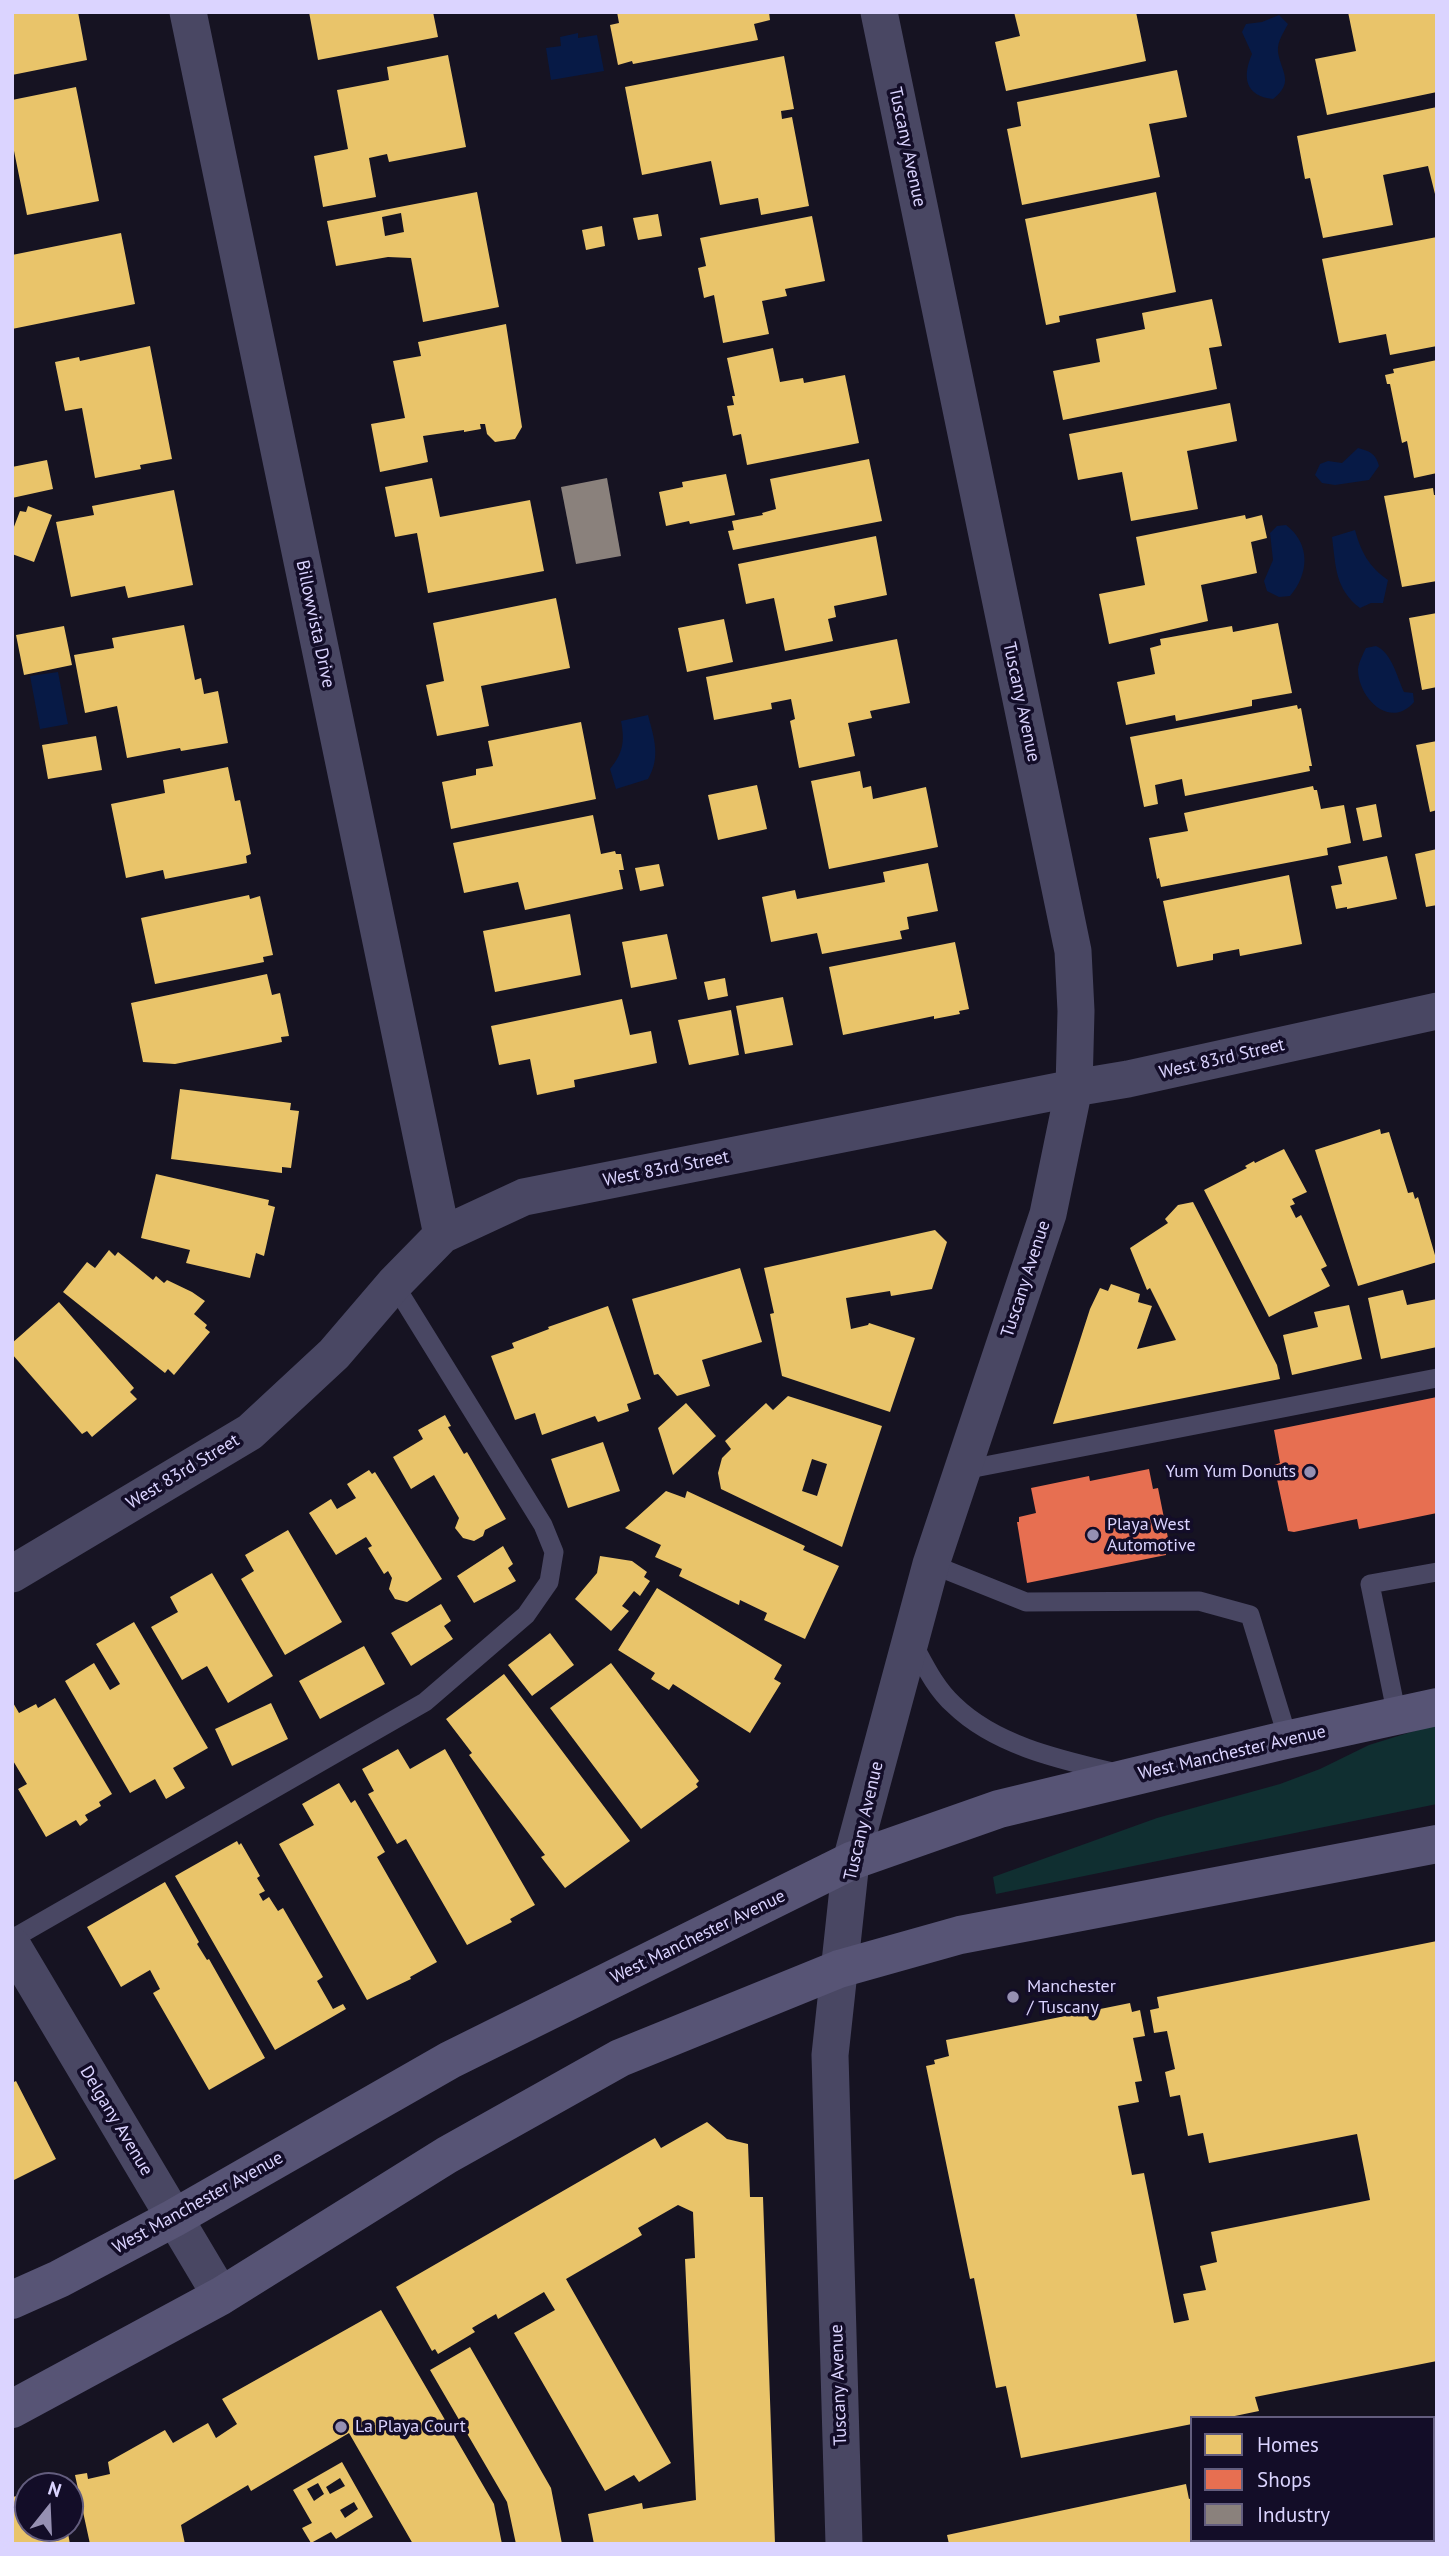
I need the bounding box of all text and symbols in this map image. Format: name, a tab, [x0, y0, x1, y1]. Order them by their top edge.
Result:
street label: Tuscany Avenue	[884, 85, 930, 209]
street label: Billowvista Drive	[291, 558, 339, 690]
street label: Tuscany Avenue	[998, 640, 1044, 764]
street label: West 83rd Street	[1157, 1034, 1287, 1084]
street label: West 83rd Street	[601, 1146, 731, 1192]
street label: Tuscany Avenue	[997, 1218, 1055, 1340]
street label: West 83rd Street	[123, 1430, 243, 1514]
place label: Yum Yum Donuts	[1166, 1461, 1296, 1483]
marker: Yum Yum Donuts	[1302, 1464, 1318, 1480]
place label: Playa West Automotive	[1107, 1514, 1196, 1556]
marker: Playa West Automotive	[1085, 1527, 1101, 1543]
street label: West Manchester Avenue	[1136, 1721, 1328, 1785]
street label: Tuscany Avenue	[840, 1759, 888, 1883]
street label: West Manchester Avenue	[607, 1885, 789, 1989]
place label: Manchester / Tuscany	[1027, 1976, 1116, 2018]
marker: Manchester / Tuscany	[1005, 1989, 1021, 2005]
street label: Delgany Avenue	[75, 2062, 157, 2180]
street label: West Manchester Avenue	[109, 2147, 287, 2259]
street label: Tuscany Avenue	[826, 2324, 852, 2446]
place label: La Playa Court	[355, 2416, 466, 2438]
legend	[1190, 2416, 1435, 2542]
marker: La Playa Court	[333, 2419, 349, 2435]
text: Homes	[1257, 2431, 1319, 2458]
text: Shops	[1257, 2466, 1311, 2493]
north arrow	[14, 2472, 84, 2542]
text: N	[45, 2476, 65, 2502]
text: Industry	[1257, 2501, 1330, 2528]

